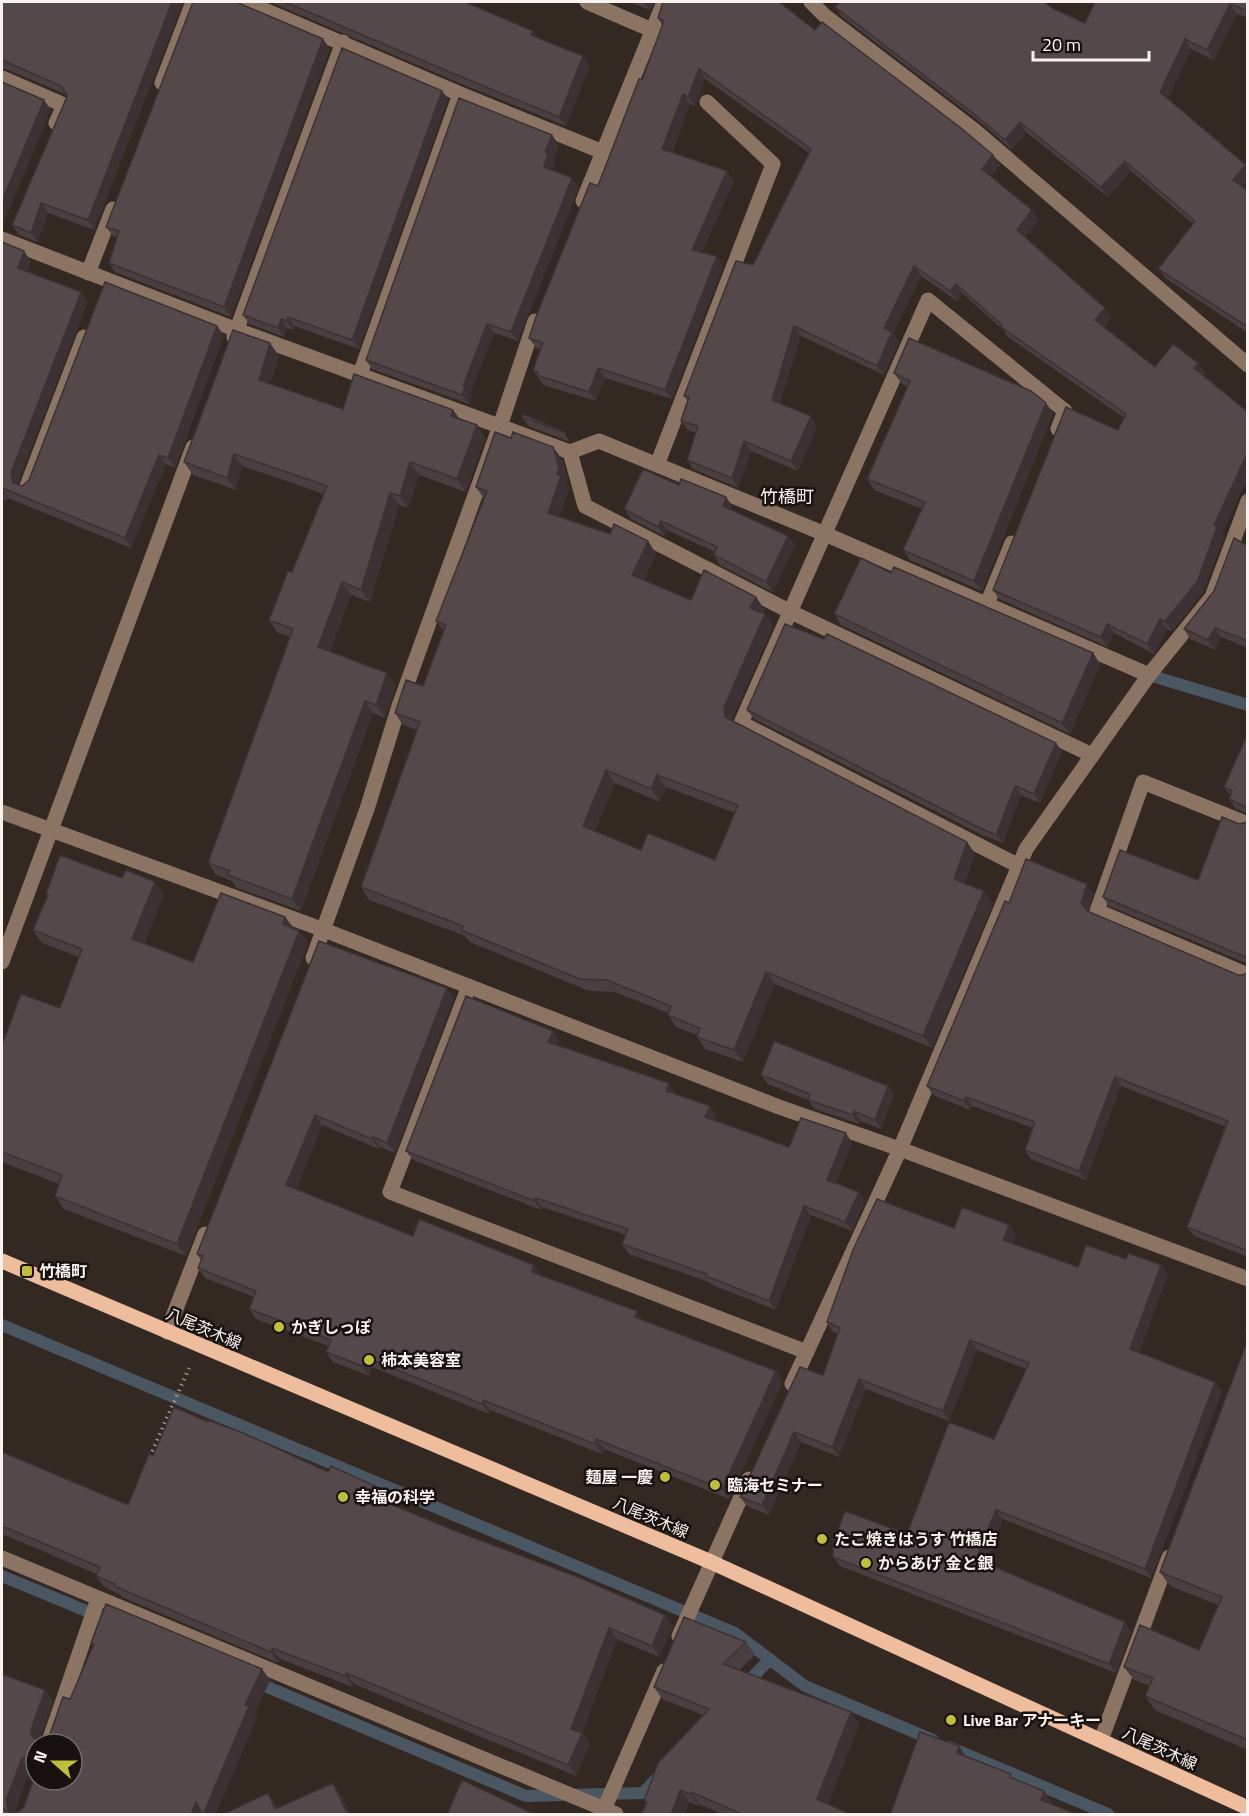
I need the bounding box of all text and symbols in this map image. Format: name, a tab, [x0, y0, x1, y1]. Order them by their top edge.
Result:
scale bar	[1033, 24, 1148, 62]
text: 20 m	[1042, 31, 1081, 58]
district label: 竹橋町	[760, 483, 814, 510]
place label: 竹橋町	[39, 1259, 87, 1283]
marker: 竹橋町	[20, 1264, 34, 1278]
street label: 八尾茨木線	[162, 1301, 246, 1355]
place label: かぎしっぽ	[291, 1315, 371, 1339]
marker: かぎしっぽ	[272, 1320, 286, 1334]
place label: 柿本美容室	[381, 1348, 461, 1372]
marker: 柿本美容室	[362, 1353, 376, 1367]
place label: 麺屋 一慶	[585, 1465, 653, 1489]
marker: 麺屋 一慶	[658, 1470, 672, 1484]
place label: 臨海セミナー	[727, 1473, 823, 1497]
marker: 臨海セミナー	[708, 1478, 722, 1492]
place label: 幸福の科学	[355, 1485, 435, 1509]
marker: 幸福の科学	[336, 1490, 350, 1504]
street label: 八尾茨木線	[609, 1490, 693, 1544]
place label: たこ焼きはうす 竹橋店	[834, 1527, 998, 1551]
marker: たこ焼きはうす 竹橋店	[815, 1532, 829, 1546]
place label: からあげ 金と銀	[878, 1551, 994, 1575]
marker: からあげ 金と銀	[859, 1556, 873, 1570]
place label: Live Bar アナーキー	[963, 1708, 1101, 1732]
marker: Live Bar アナーキー	[944, 1713, 958, 1727]
street label: 八尾茨木線	[1119, 1720, 1201, 1776]
north arrow	[24, 1732, 84, 1792]
text: N	[27, 1747, 53, 1766]

